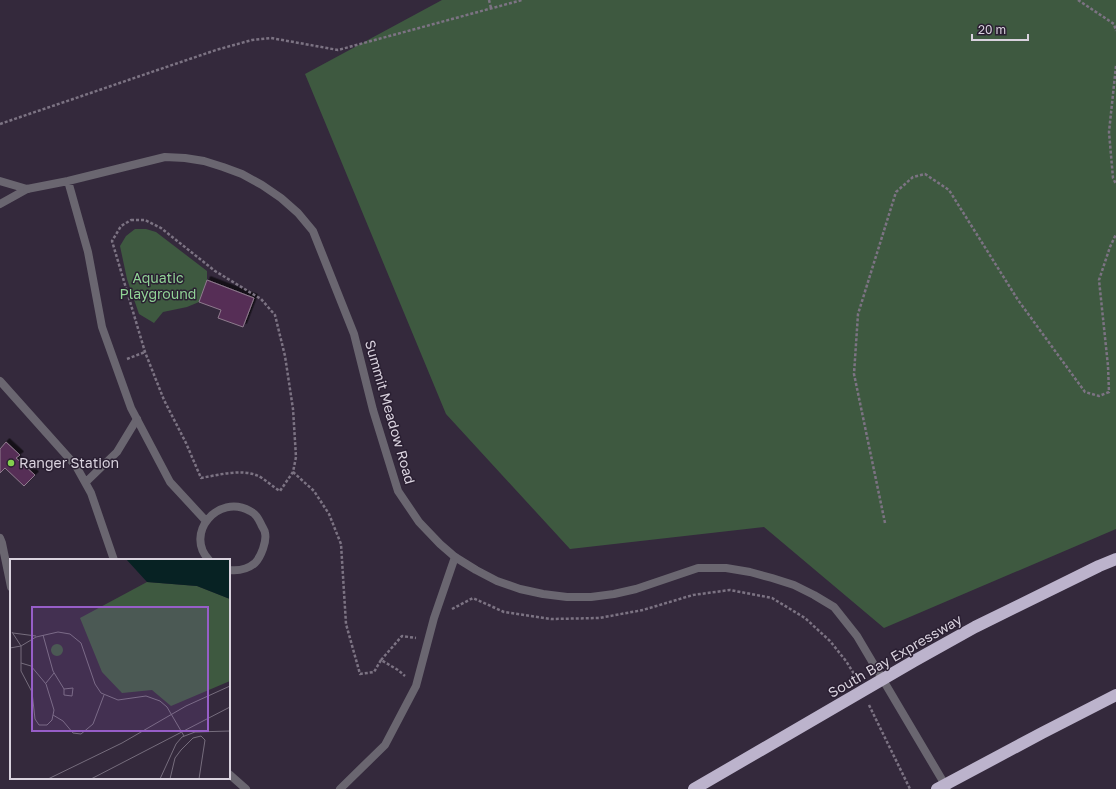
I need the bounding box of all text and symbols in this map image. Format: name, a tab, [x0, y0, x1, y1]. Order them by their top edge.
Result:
scale bar	[972, 16, 1028, 42]
text: 20 m	[978, 22, 1006, 37]
park label: Aquatic Playground	[120, 269, 196, 302]
street label: Summit Meadow Road	[362, 338, 419, 486]
place label: Ranger Station	[19, 454, 119, 471]
marker: Ranger Station	[6, 458, 16, 468]
inset map	[10, 559, 230, 779]
street label: South Bay Expressway	[825, 610, 965, 701]

